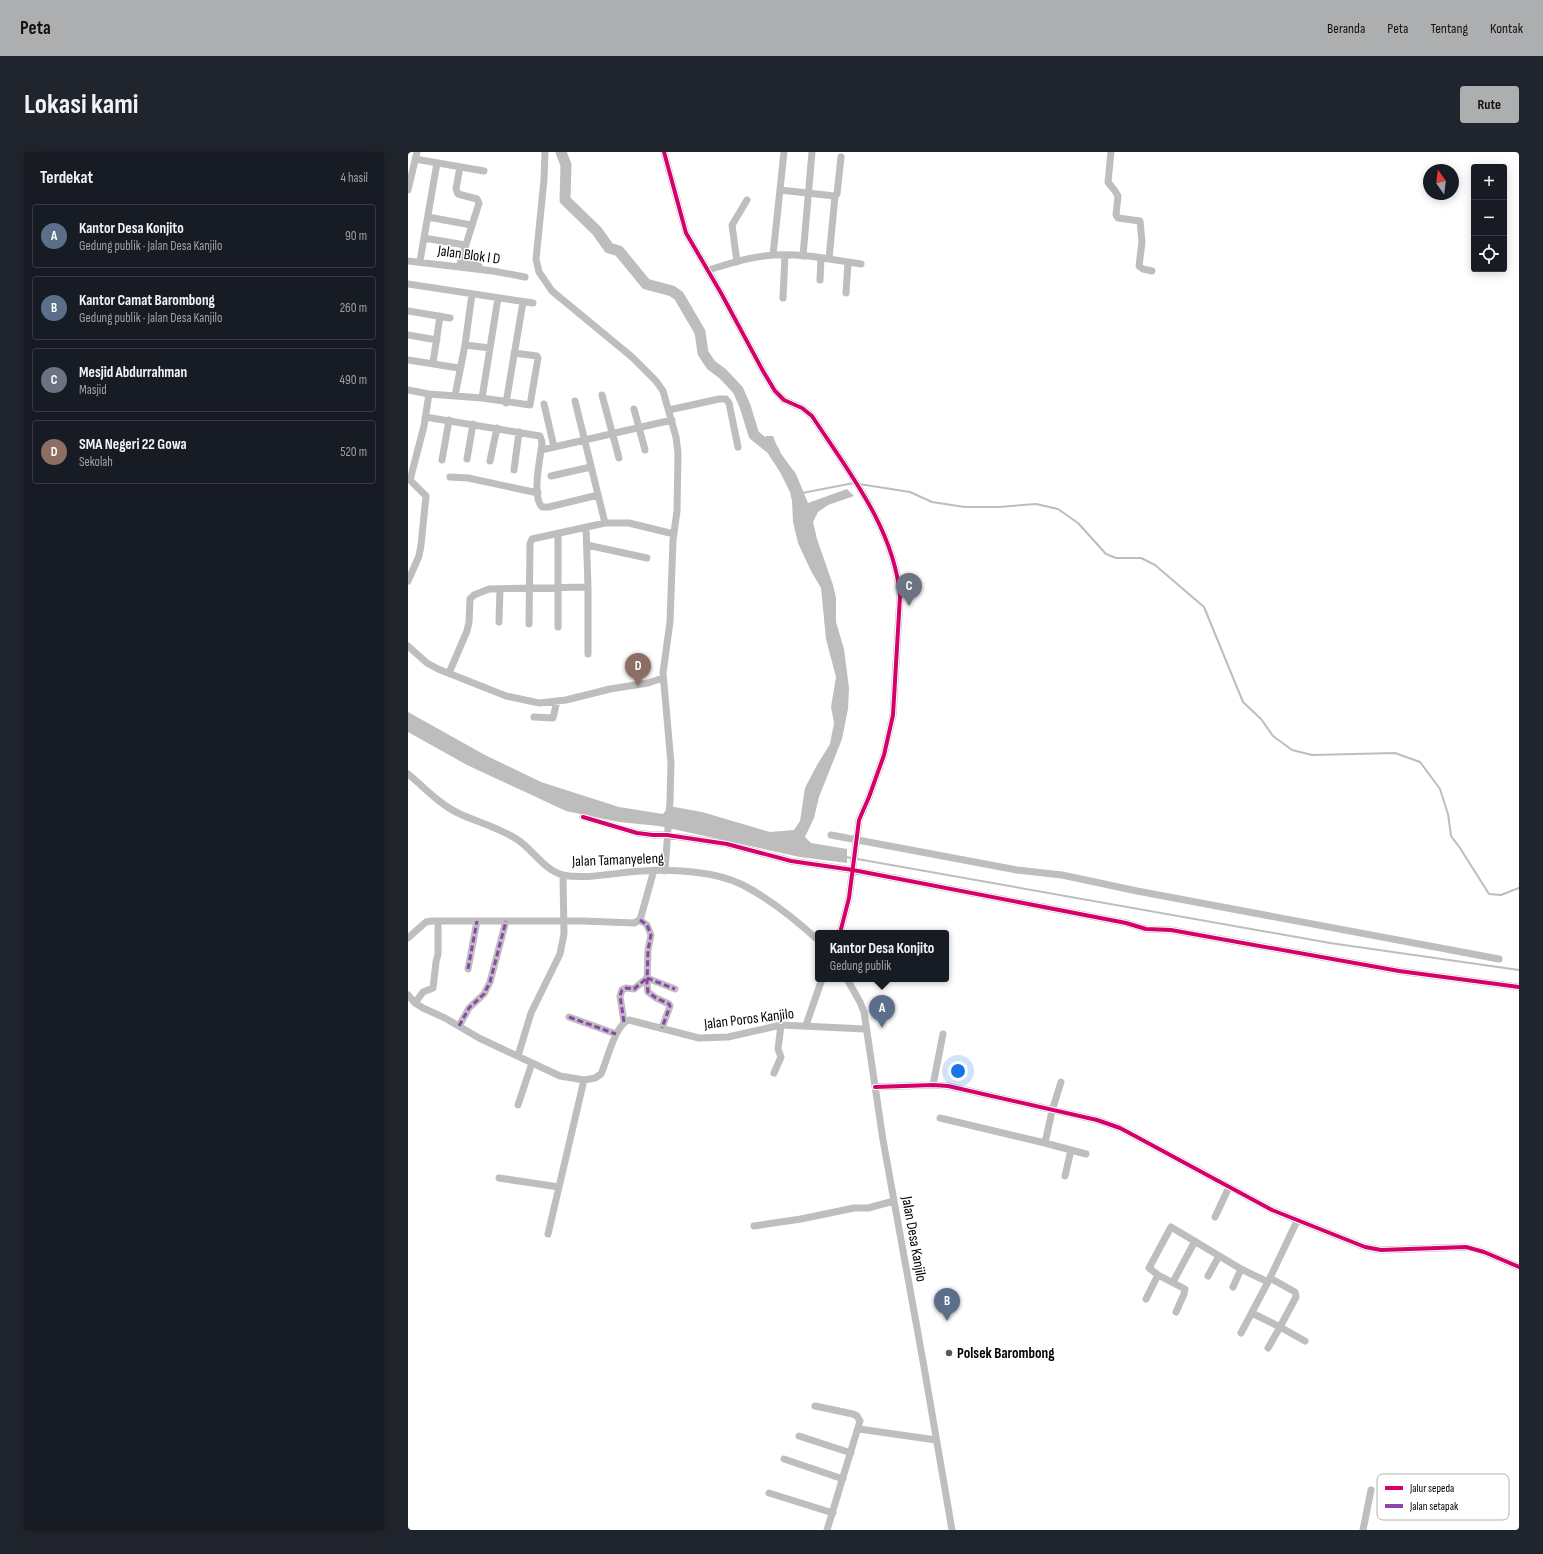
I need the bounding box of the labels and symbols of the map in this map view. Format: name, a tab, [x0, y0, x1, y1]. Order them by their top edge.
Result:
north arrow	[1423, 164, 1459, 200]
street label: Jalan Blok I D	[436, 241, 501, 269]
pin: C	[896, 573, 922, 606]
pin: D	[625, 653, 651, 686]
street label: Jalan Tamanyeleng	[571, 849, 664, 871]
pin: A	[869, 995, 895, 1028]
street label: Jalan Poros Kanjilo	[702, 1004, 795, 1034]
your location	[948, 1061, 968, 1081]
street label: Jalan Desa Kanjilo	[897, 1194, 931, 1283]
pin: B	[934, 1288, 960, 1321]
place label: Polsek Barombong	[957, 1344, 1055, 1363]
marker: Polsek Barombong	[944, 1348, 954, 1358]
legend	[1377, 1474, 1509, 1520]
text: Jalur sepeda	[1409, 1482, 1454, 1495]
text: Jalan setapak	[1409, 1500, 1459, 1513]

